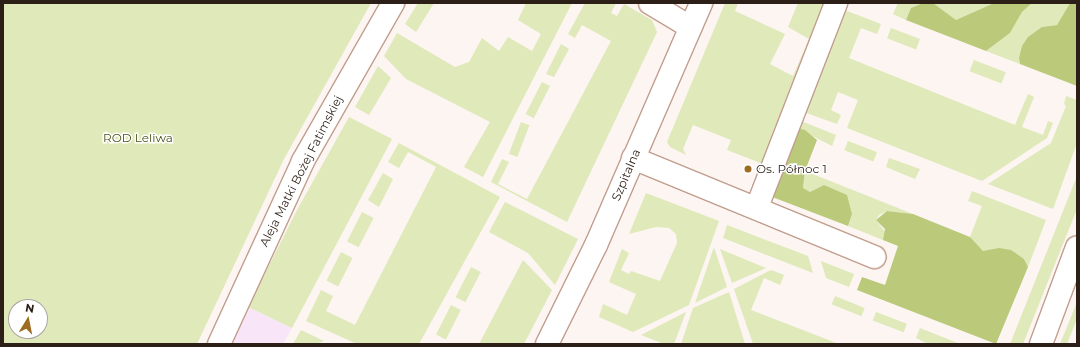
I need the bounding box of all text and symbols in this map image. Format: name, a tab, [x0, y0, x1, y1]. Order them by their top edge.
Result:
street label: Aleja Matki Bożej Fatimskiej	[257, 93, 345, 249]
park label: ROD Leliwa	[103, 131, 173, 145]
street label: Szpitalna	[609, 147, 643, 203]
place label: Os. Północ 1	[756, 162, 827, 176]
marker: Os. Północ 1	[743, 164, 753, 174]
north arrow	[8, 299, 48, 339]
text: N	[24, 301, 35, 316]

